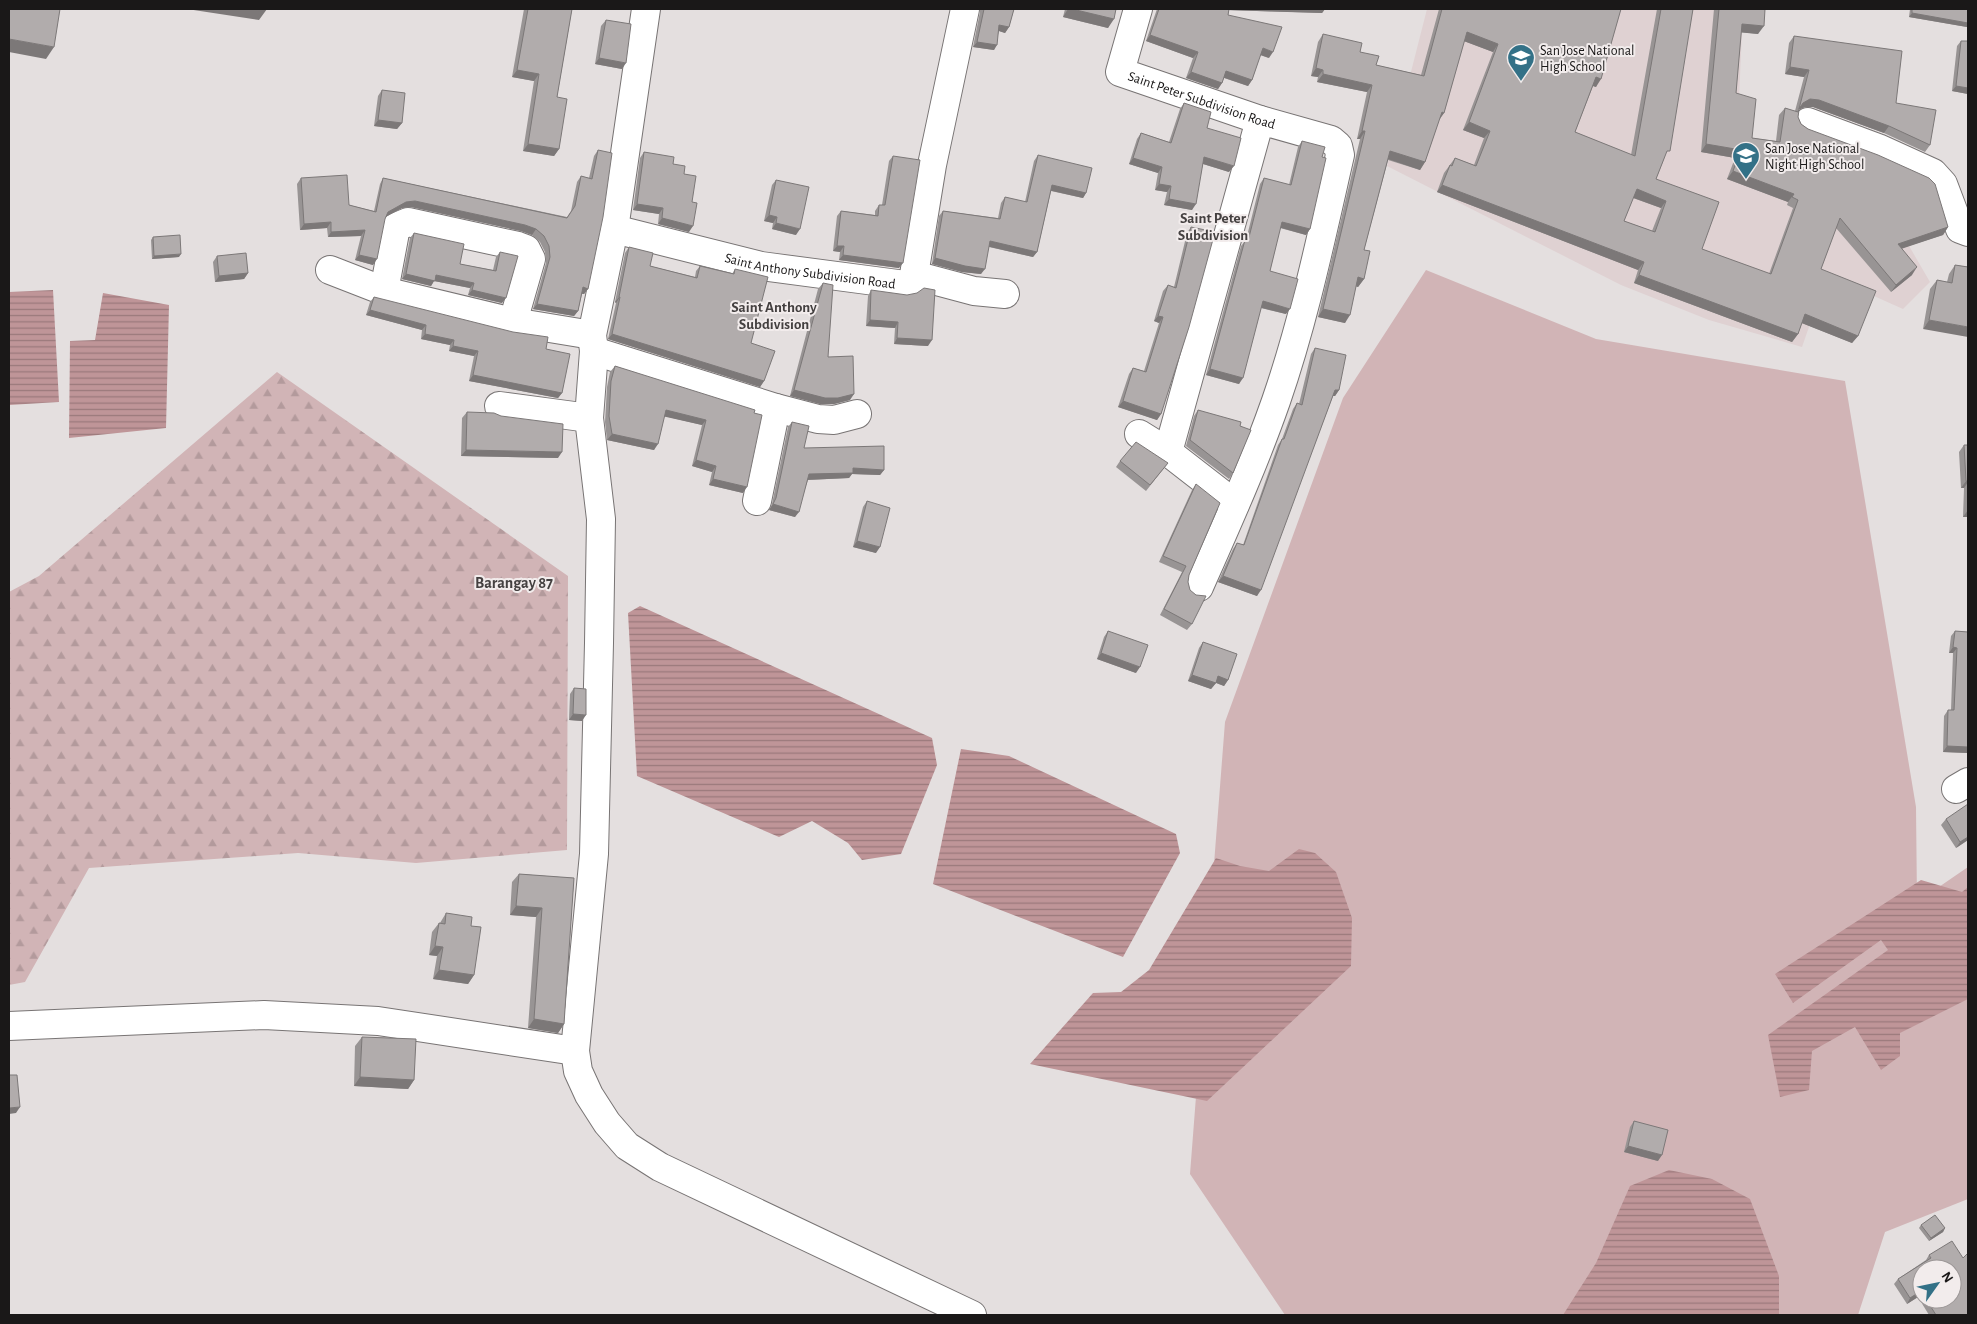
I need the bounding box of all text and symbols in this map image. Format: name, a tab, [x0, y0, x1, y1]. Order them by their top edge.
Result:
school or university icon: San Jose National High School	[1506, 43, 1536, 82]
place label: San Jose National High School	[1540, 44, 1635, 74]
street label: Saint Peter Subdivision Road	[1126, 69, 1277, 132]
school or university icon: San Jose National Night High School	[1731, 141, 1761, 180]
place label: San Jose National Night High School	[1765, 142, 1864, 172]
district label: Saint Peter Subdivision	[1178, 211, 1248, 243]
street label: Saint Anthony Subdivision Road	[723, 251, 896, 292]
district label: Saint Anthony Subdivision	[731, 300, 817, 332]
district label: Barangay 87	[475, 575, 553, 592]
north arrow	[1912, 1259, 1962, 1309]
text: N	[1939, 1270, 1956, 1285]

